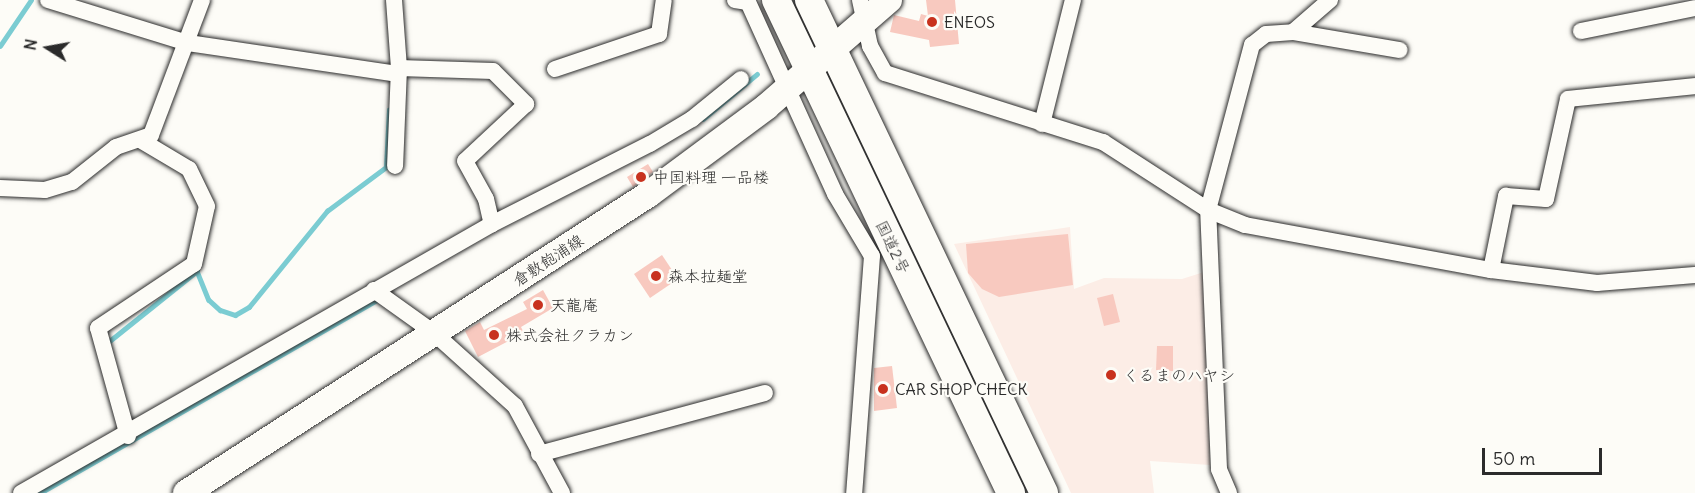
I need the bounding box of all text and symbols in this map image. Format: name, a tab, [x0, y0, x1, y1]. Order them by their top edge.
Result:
place label: ENEOS	[944, 12, 995, 32]
marker: ENEOS	[925, 15, 939, 29]
north arrow	[18, 18, 78, 78]
text: N	[19, 37, 41, 52]
place label: 中国料理 一品楼	[653, 167, 769, 187]
marker: 中国料理 一品楼	[634, 170, 648, 184]
street label: 国道2号	[872, 217, 914, 277]
street label: 倉敷飽浦線	[509, 230, 587, 290]
place label: 森本拉麺堂	[668, 266, 748, 286]
marker: 森本拉麺堂	[649, 269, 663, 283]
place label: 天龍庵	[550, 295, 598, 315]
marker: 天龍庵	[531, 298, 545, 312]
place label: 株式会社クラカン	[506, 325, 634, 345]
marker: 株式会社クラカン	[487, 328, 501, 342]
place label: くるまのハヤシ	[1123, 365, 1235, 385]
marker: くるまのハヤシ	[1104, 368, 1118, 382]
place label: CAR SHOP CHECK	[895, 379, 1027, 399]
marker: CAR SHOP CHECK	[876, 382, 890, 396]
scale bar	[1485, 436, 1605, 474]
text: 50 m	[1493, 447, 1535, 470]

